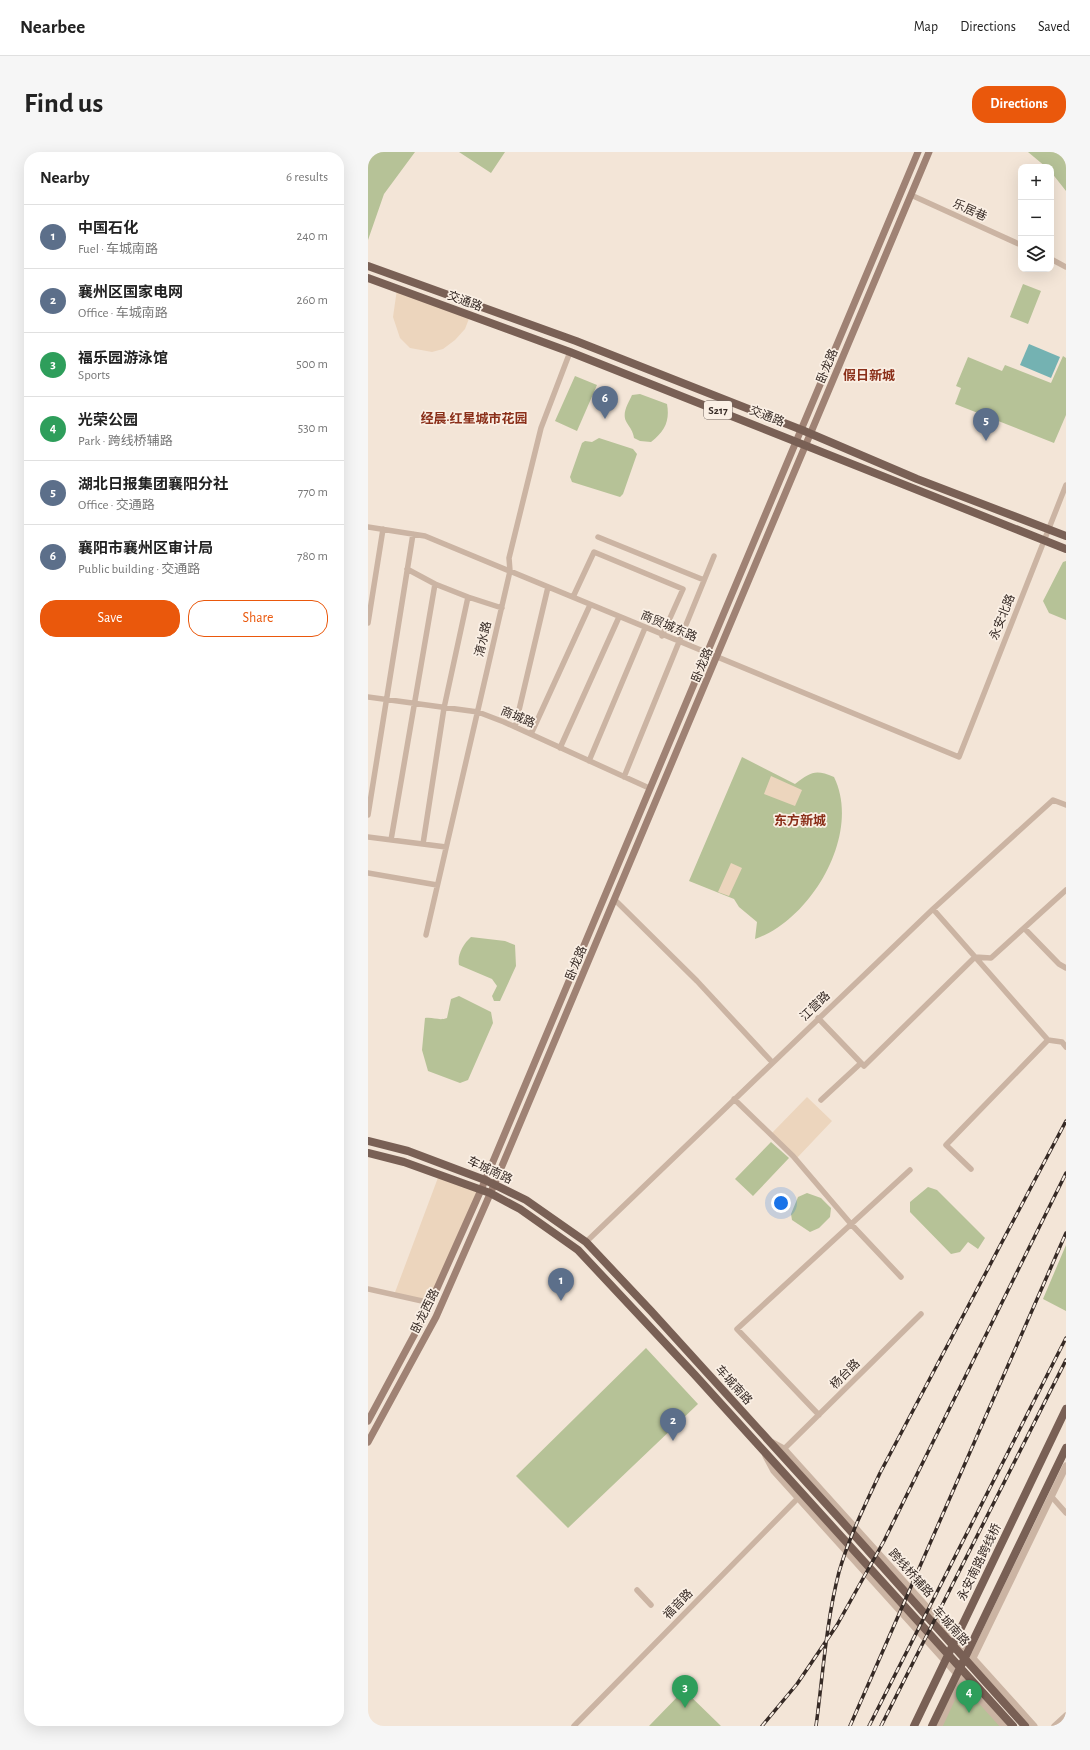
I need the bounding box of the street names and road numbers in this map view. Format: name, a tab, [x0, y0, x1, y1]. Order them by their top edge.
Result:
street label: 乐居巷	[951, 197, 989, 223]
street label: 交通路	[446, 288, 484, 313]
street label: 卧龙路	[814, 347, 840, 385]
road number: S217	[704, 401, 732, 419]
street label: 交通路	[748, 403, 786, 428]
street label: 永安北路	[987, 592, 1017, 642]
street label: 商贸城东路	[639, 608, 699, 643]
street label: 淯水路	[472, 620, 493, 658]
street label: 卧龙路	[689, 646, 715, 684]
street label: 商城路	[499, 704, 537, 730]
street label: 卧龙路	[563, 944, 589, 982]
street label: 江营路	[797, 988, 832, 1023]
street label: 车城南路	[466, 1154, 515, 1186]
street label: 卧龙西路	[408, 1286, 441, 1335]
street label: 杨台路	[827, 1356, 862, 1391]
street label: 车城南路	[713, 1362, 755, 1407]
street label: 永安南路跨线桥	[954, 1521, 1003, 1602]
street label: 跨线桥辅路	[886, 1546, 936, 1599]
street label: 福音路	[660, 1586, 695, 1621]
street label: 车城南路	[930, 1603, 972, 1648]

